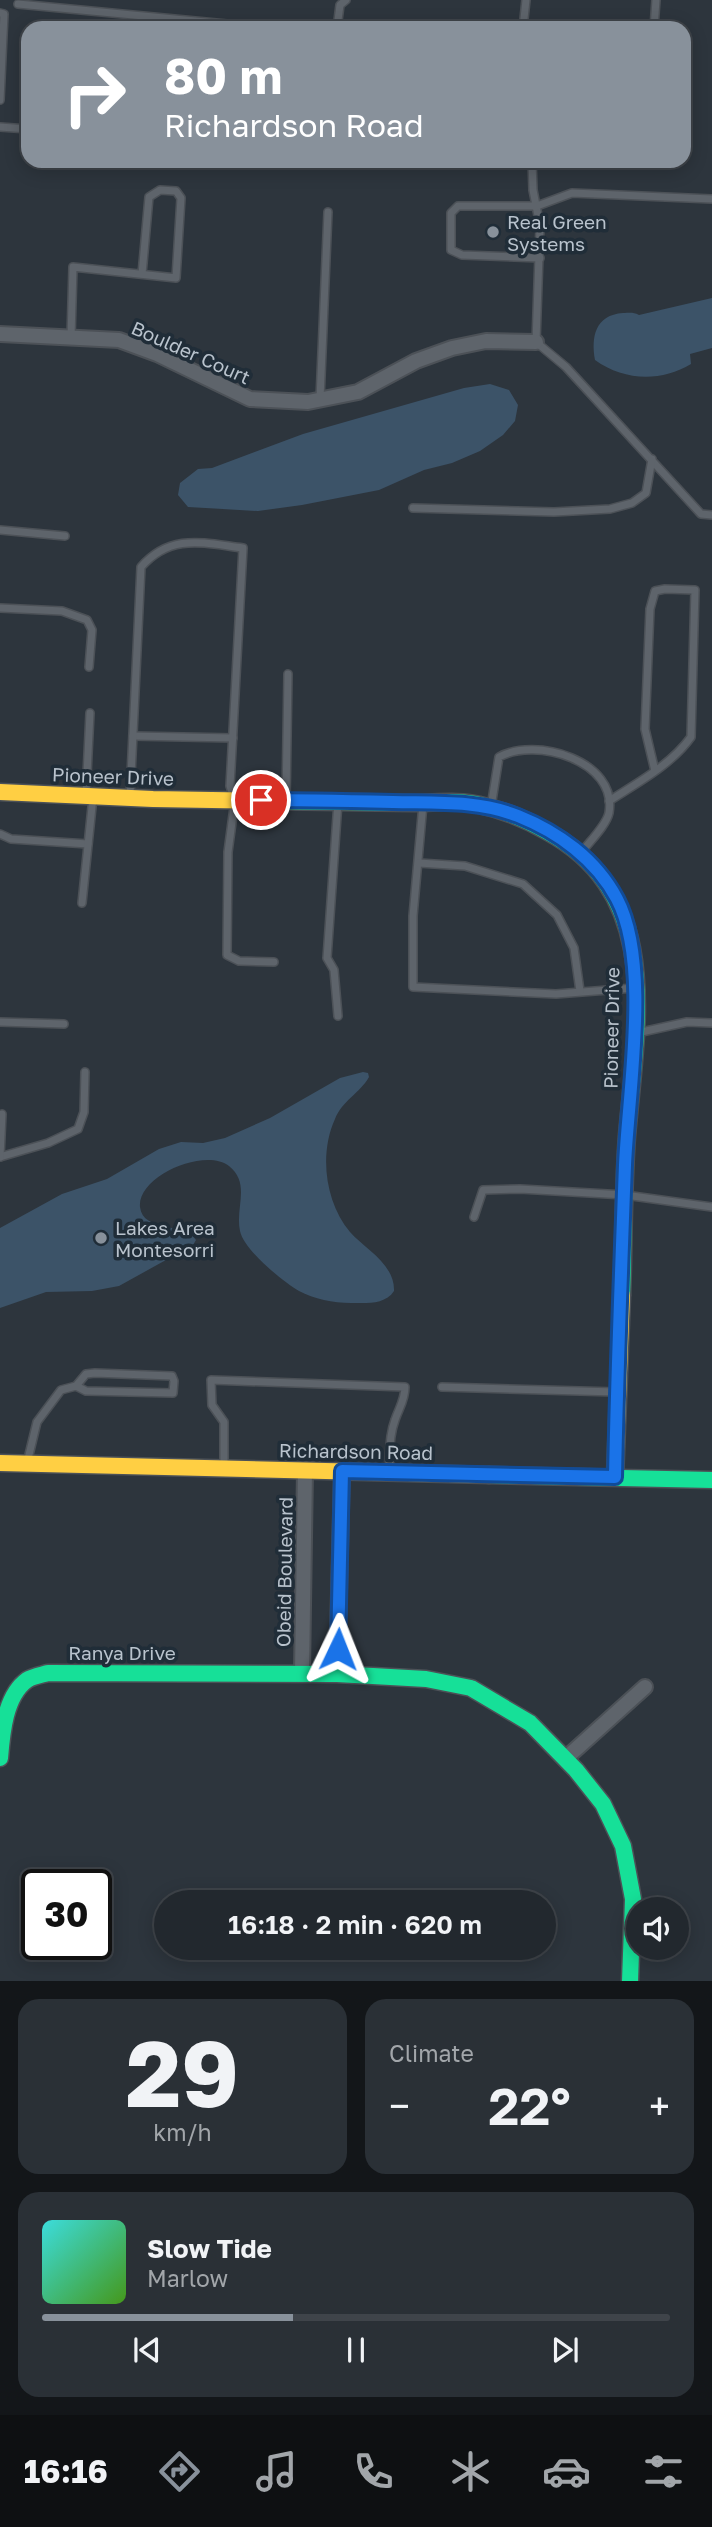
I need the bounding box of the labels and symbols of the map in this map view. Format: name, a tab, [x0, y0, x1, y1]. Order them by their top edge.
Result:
place label: Real Green Systems	[507, 210, 607, 255]
marker: Real Green Systems	[485, 224, 501, 240]
street label: Boulder Court	[128, 316, 254, 388]
street label: Pioneer Drive	[52, 762, 174, 790]
pin	[231, 770, 291, 830]
street label: Pioneer Drive	[598, 967, 624, 1089]
place label: Lakes Area Montesorri	[115, 1216, 215, 1261]
marker: Lakes Area Montesorri	[93, 1230, 109, 1246]
street label: Richardson Road	[279, 1438, 433, 1464]
street label: Obeid Boulevard	[271, 1497, 297, 1647]
position arrow	[301, 1612, 375, 1686]
street label: Ranya Drive	[68, 1641, 176, 1664]
speed limit sign: 30	[21, 1869, 112, 1960]

